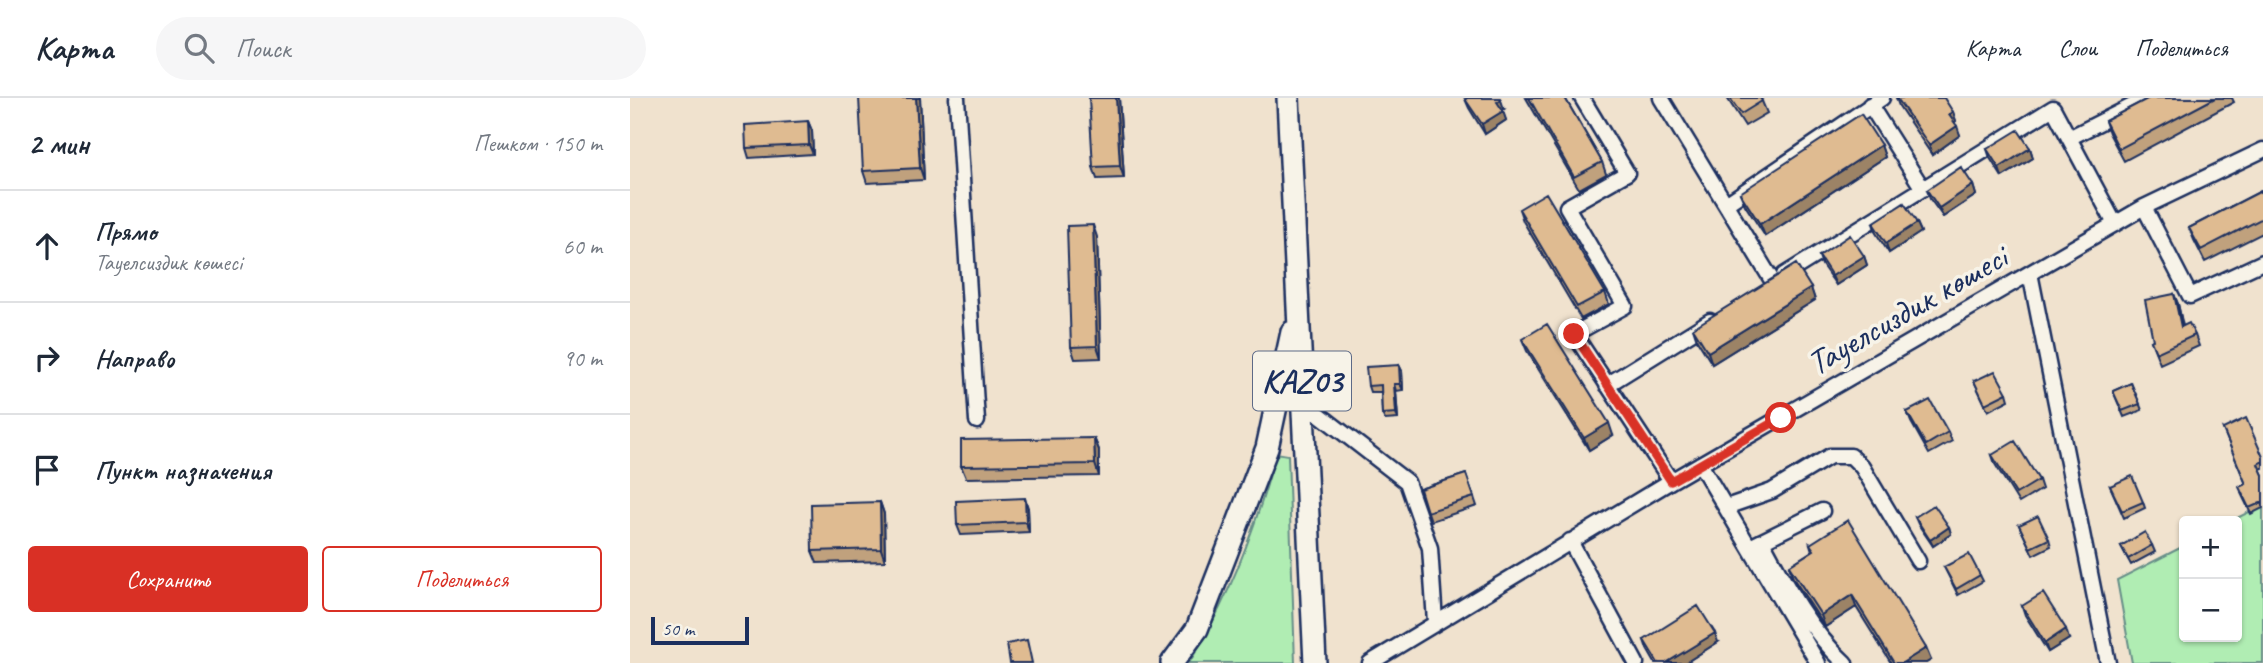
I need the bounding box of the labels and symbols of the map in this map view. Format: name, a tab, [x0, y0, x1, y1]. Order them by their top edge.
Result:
street label: Тауелсиздик көшесі	[1799, 232, 2019, 385]
route end	[1558, 318, 1589, 349]
road number: KАZ03	[1253, 352, 1351, 410]
route start	[1765, 402, 1796, 433]
scale bar	[651, 614, 749, 646]

